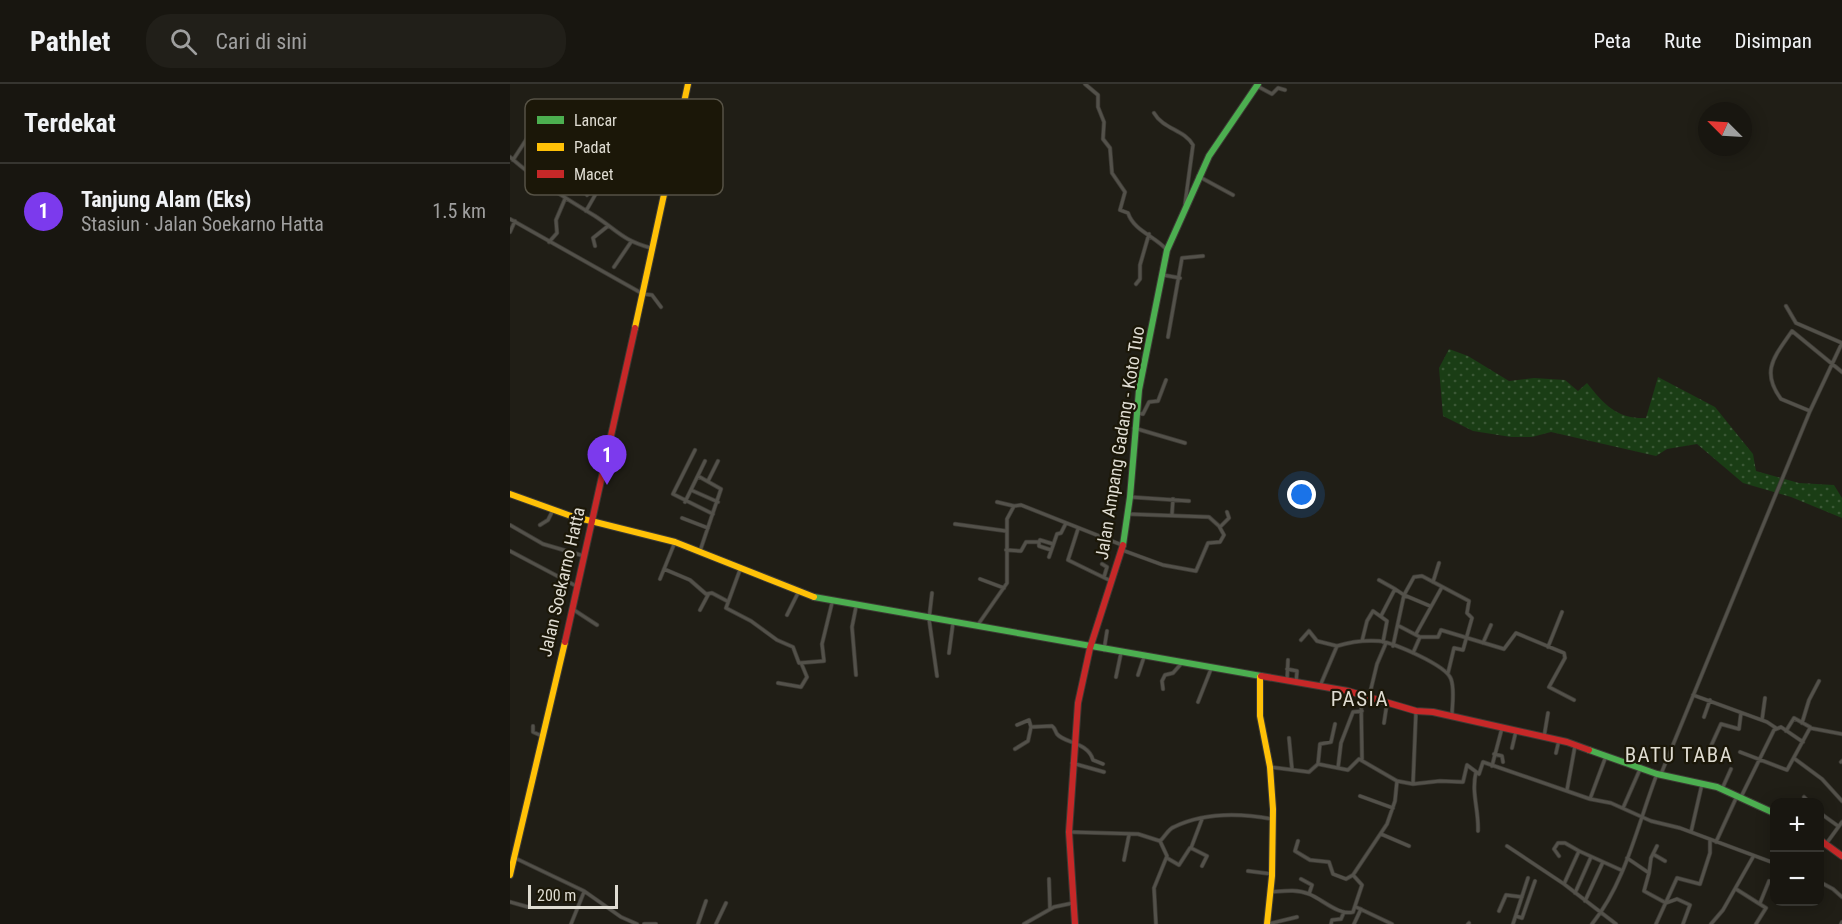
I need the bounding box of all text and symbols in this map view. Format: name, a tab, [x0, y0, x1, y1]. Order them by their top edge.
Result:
search box	[146, 14, 566, 68]
text: Pathlet	[30, 25, 110, 58]
icon: search	[167, 25, 200, 58]
text: Cari di sini	[215, 29, 307, 54]
text: Peta	[1593, 29, 1631, 53]
text: Rute	[1664, 29, 1701, 53]
text: Disimpan	[1734, 29, 1812, 53]
legend	[525, 99, 723, 195]
north arrow	[1698, 102, 1752, 156]
text: Terdekat	[24, 108, 116, 138]
text: Lancar	[574, 111, 617, 130]
text: Padat	[574, 138, 611, 157]
text: Macet	[574, 165, 614, 184]
text: Tanjung Alam (Eks)	[81, 187, 252, 212]
text: 1	[38, 199, 49, 223]
text: 1.5 km	[432, 199, 486, 223]
text: Stasiun · Jalan Soekarno Hatta	[81, 212, 324, 236]
street label: Jalan Ampang Gadang - Koto Tuo	[1091, 325, 1148, 561]
pin: 1	[588, 436, 626, 485]
your location	[1287, 480, 1316, 509]
street label: Jalan Soekarno Hatta	[534, 505, 589, 659]
district label: PASIA	[1331, 687, 1389, 711]
district label: BATU TABA	[1625, 743, 1733, 767]
map controls	[1770, 798, 1824, 906]
button: +	[1770, 798, 1824, 852]
button: −	[1770, 852, 1824, 906]
scale bar	[528, 882, 618, 910]
text: 200 m	[537, 886, 576, 905]

